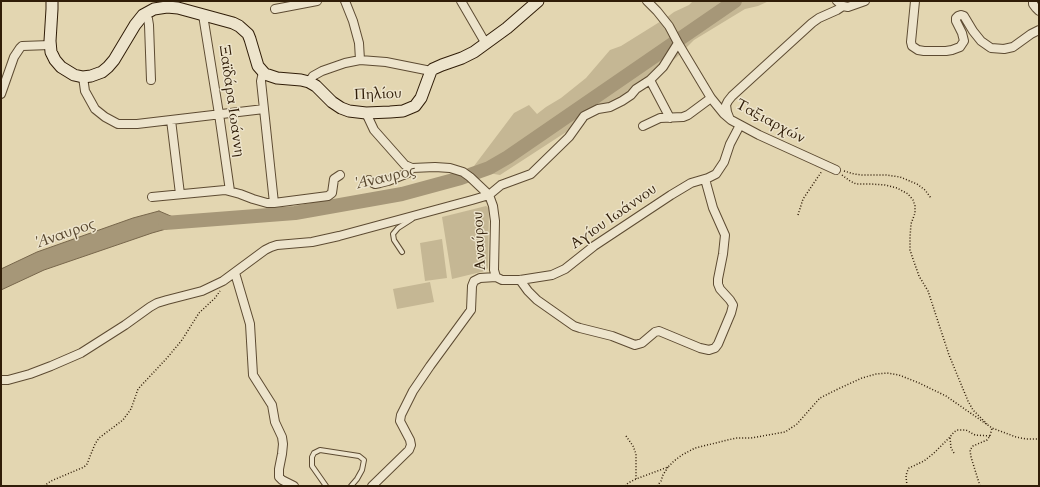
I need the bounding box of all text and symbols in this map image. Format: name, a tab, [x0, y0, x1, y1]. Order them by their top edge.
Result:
street label: Ξαϊδάρα Ιωάννη	[214, 44, 248, 158]
street label: Πηλίου	[354, 85, 402, 105]
street label: Ταξιαρχών	[732, 96, 808, 148]
water label: Άναυρος	[354, 162, 418, 194]
street label: Αγίου Ιωάννου	[567, 181, 661, 253]
street label: Αναύρου	[469, 211, 491, 271]
water label: Άναυρος	[34, 215, 98, 253]

